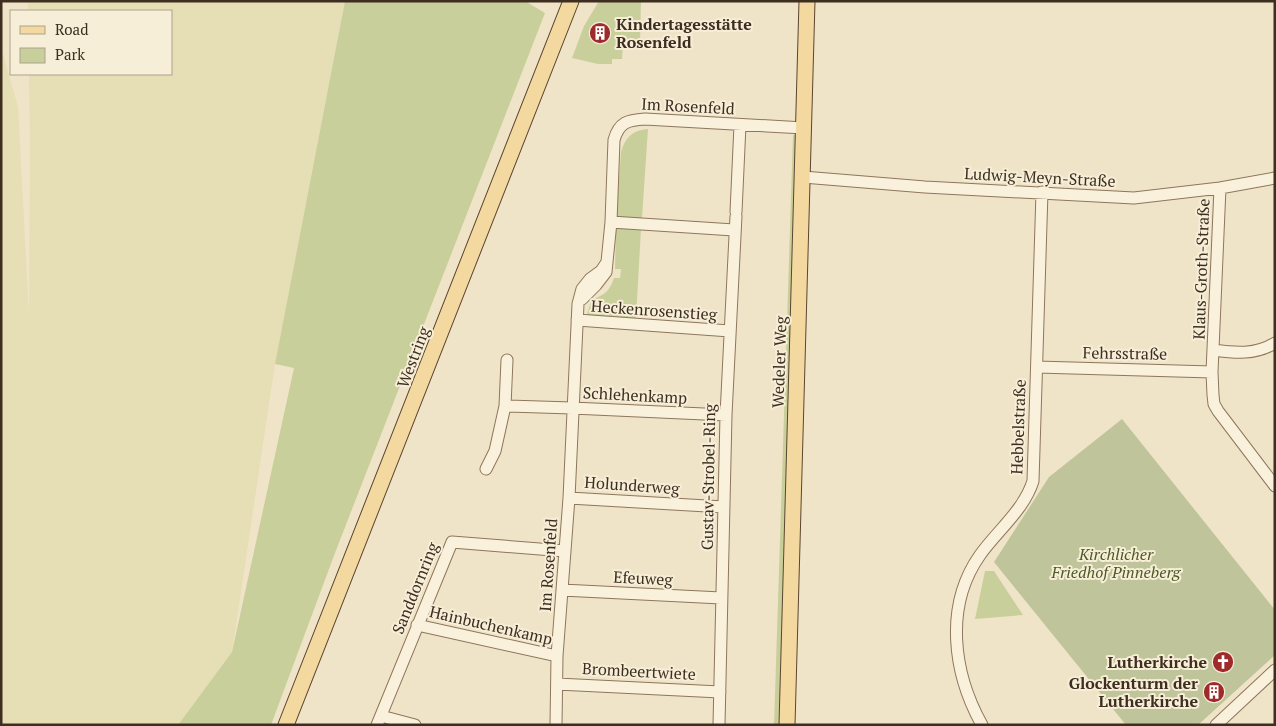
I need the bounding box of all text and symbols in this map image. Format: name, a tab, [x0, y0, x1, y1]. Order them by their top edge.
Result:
legend	[10, 10, 172, 75]
place label: Kindertagesstätte Rosenfeld	[616, 13, 752, 53]
text: Road	[55, 19, 88, 39]
building icon: Kindertagesstätte Rosenfeld	[588, 21, 612, 45]
text: Park	[55, 44, 85, 64]
street label: Im Rosenfeld	[641, 93, 735, 119]
street label: Ludwig-Meyn-Straße	[964, 162, 1116, 192]
street label: Klaus-Groth-Straße	[1188, 198, 1214, 340]
street label: Heckenrosenstieg	[590, 295, 718, 325]
street label: Wedeler Weg	[766, 315, 792, 408]
street label: Westring	[391, 323, 435, 391]
street label: Fehrsstraße	[1083, 341, 1167, 365]
street label: Hebbelstraße	[1005, 379, 1031, 475]
street label: Schlehenkamp	[582, 381, 688, 409]
street label: Gustav-Strobel-Ring	[696, 403, 720, 550]
street label: Holunderweg	[584, 471, 681, 499]
street label: Im Rosenfeld	[534, 517, 562, 612]
street label: Sanddornring	[387, 538, 444, 637]
park label: Kirchlicher Friedhof Pinneberg	[1051, 543, 1182, 583]
street label: Efeuweg	[613, 565, 674, 591]
street label: Hainbuchenkamp	[427, 600, 555, 650]
church icon: Lutherkirche	[1211, 650, 1235, 674]
place label: Lutherkirche	[1107, 651, 1207, 673]
street label: Brombeertwiete	[581, 657, 697, 685]
place label: Glockenturm der Lutherkirche	[1069, 672, 1198, 712]
building icon: Glockenturm der Lutherkirche	[1202, 680, 1226, 704]

